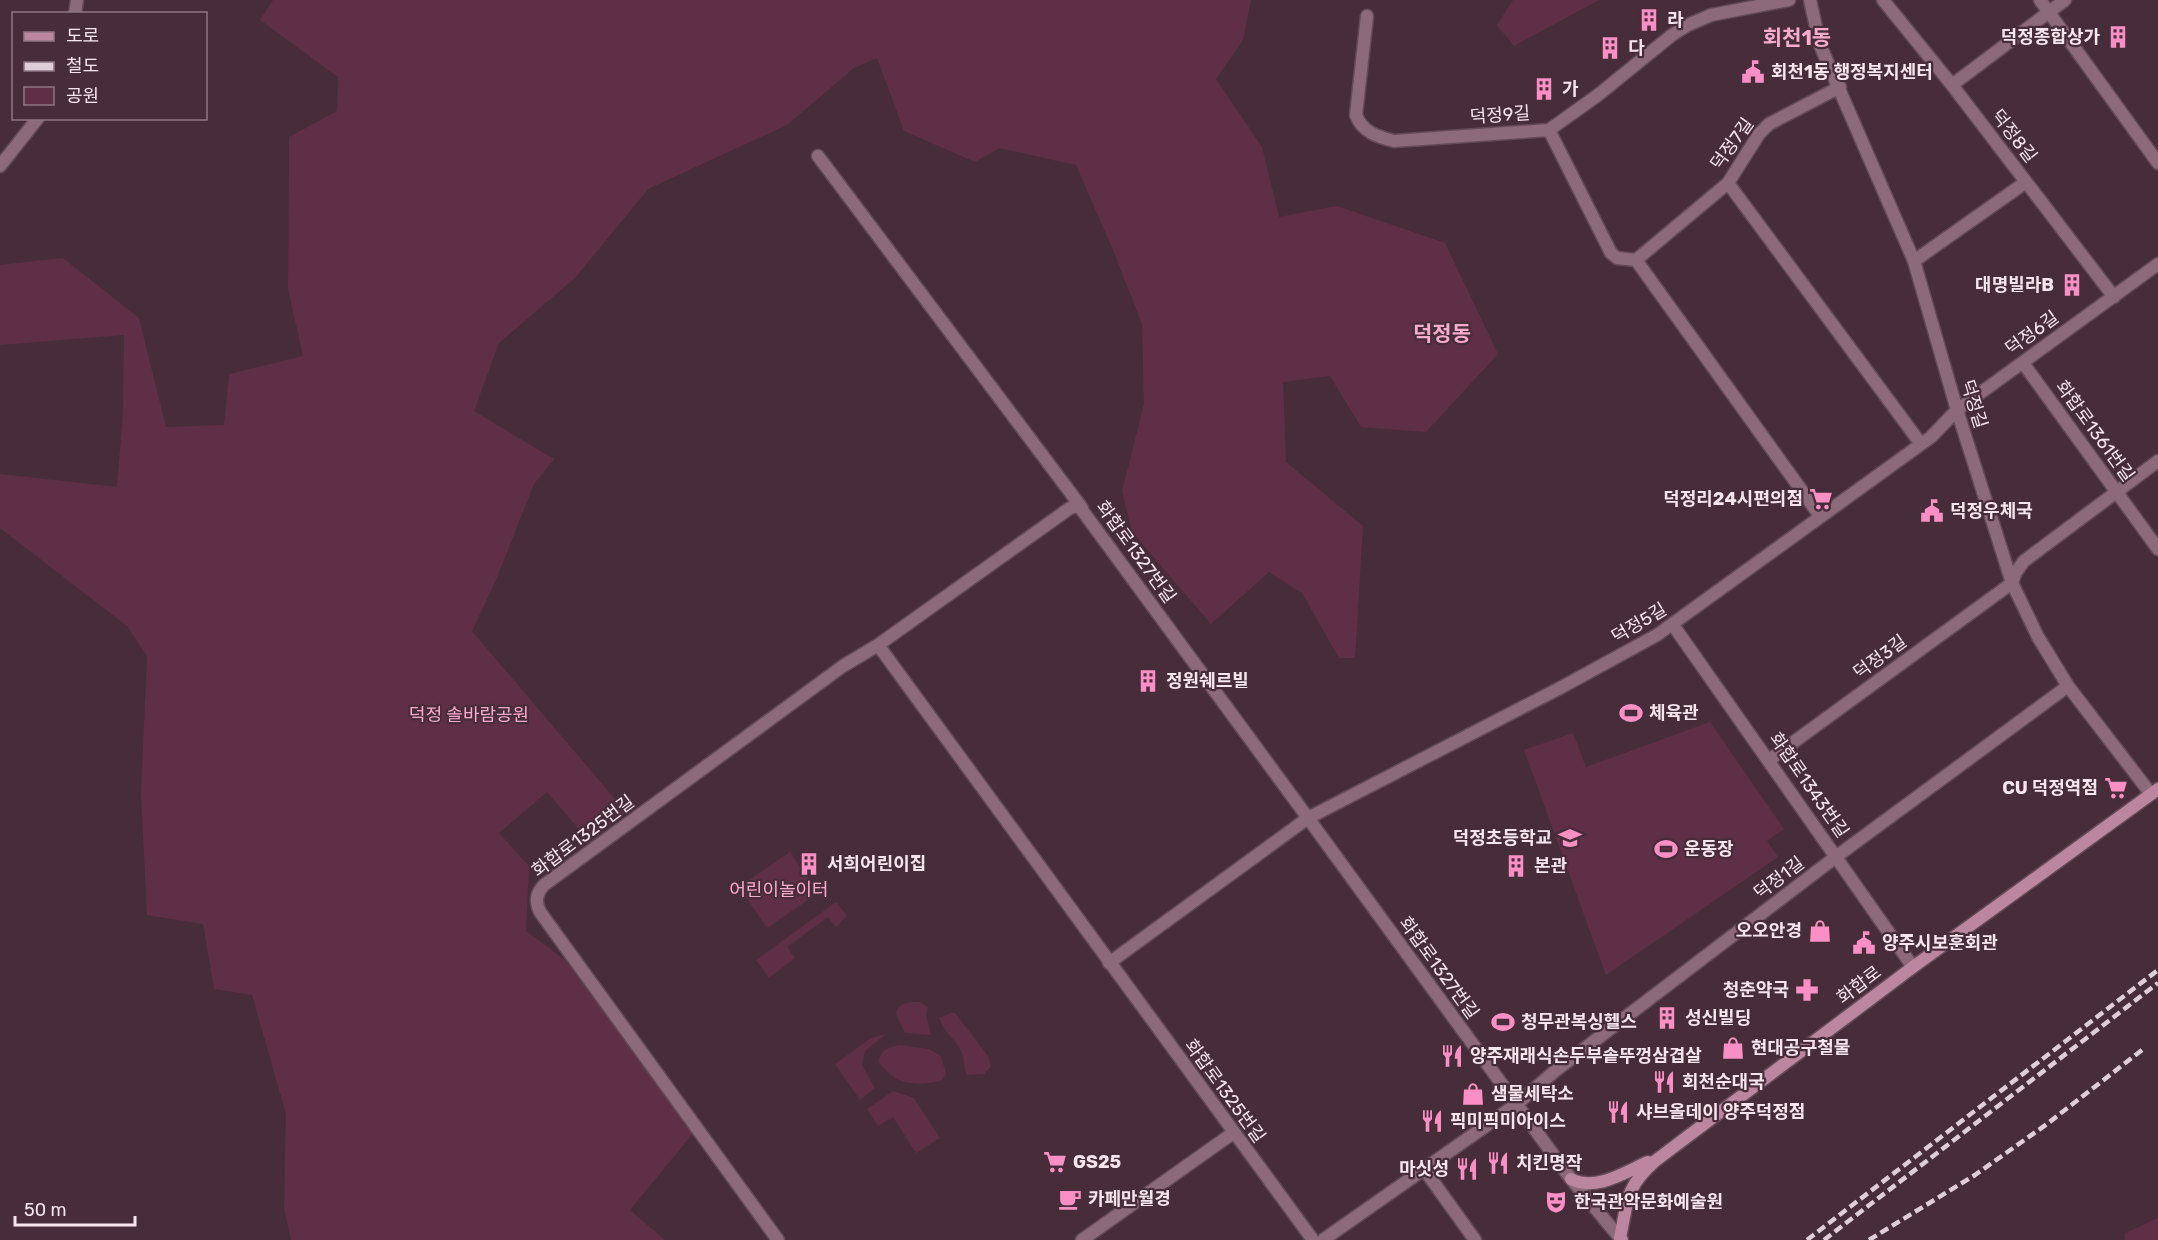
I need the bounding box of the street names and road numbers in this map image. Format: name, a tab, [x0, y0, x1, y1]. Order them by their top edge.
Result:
street label: 덕정9길	[1469, 102, 1531, 128]
street label: 덕정8길	[1987, 105, 2041, 167]
street label: 덕정7길	[1706, 114, 1758, 174]
street label: 덕정6길	[2001, 306, 2063, 360]
street label: 화합로1361번길	[2051, 376, 2139, 486]
street label: 덕정길	[1956, 377, 1992, 431]
street label: 화합로1327번길	[1092, 497, 1180, 607]
street label: 덕정5길	[1607, 598, 1671, 648]
street label: 덕정3길	[1849, 630, 1911, 684]
street label: 화합로1343번길	[1765, 728, 1853, 842]
street label: 화합로1325번길	[527, 790, 639, 882]
street label: 덕정1길	[1749, 852, 1809, 904]
street label: 화합로1327번길	[1395, 913, 1483, 1023]
street label: 화합로	[1833, 961, 1885, 1009]
street label: 화합로1325번길	[1180, 1035, 1270, 1147]

